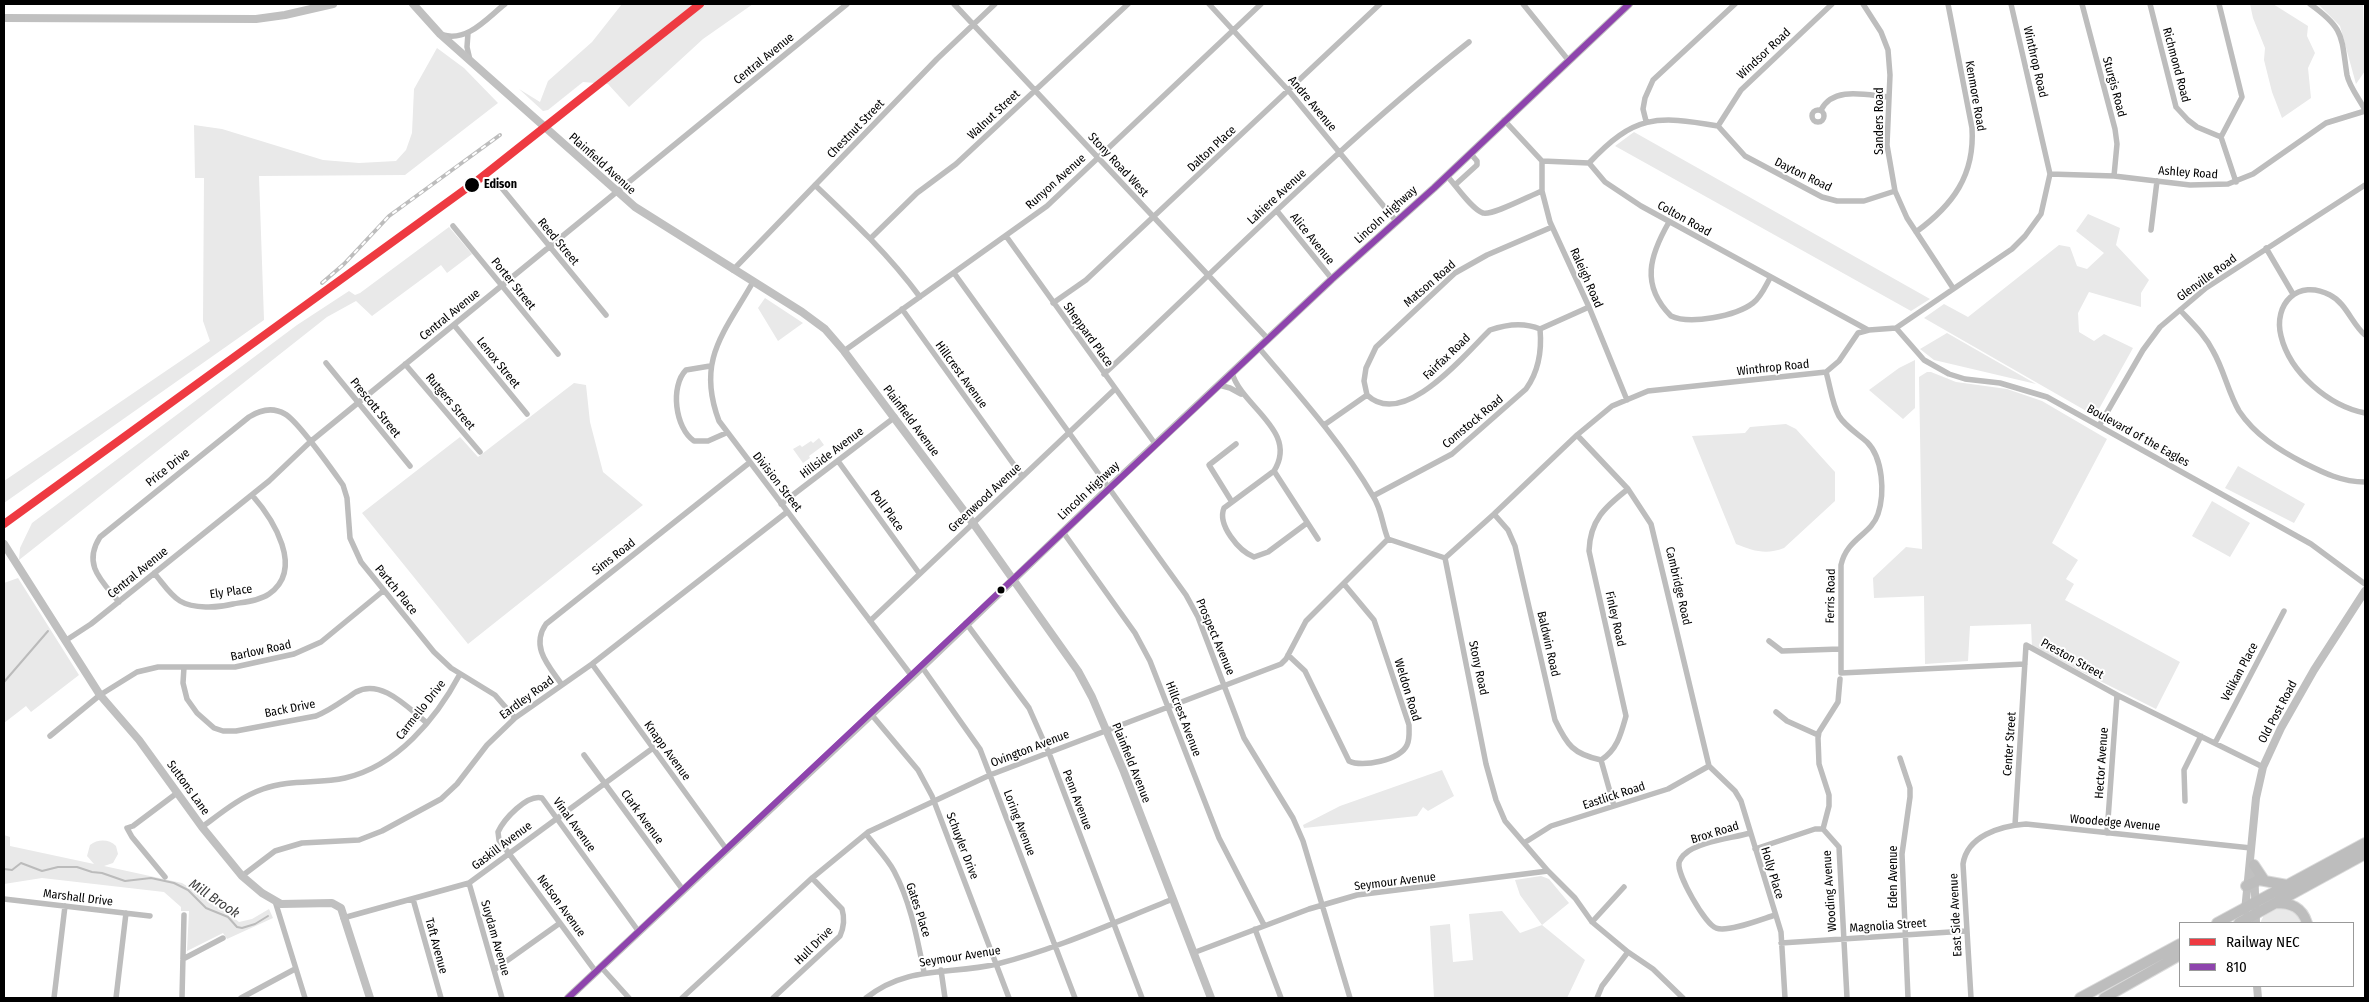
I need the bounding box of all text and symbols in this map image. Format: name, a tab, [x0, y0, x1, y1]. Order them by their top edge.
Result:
street label: Winthrop Road	[2020, 25, 2050, 99]
street label: Windsor Road	[1734, 26, 1794, 82]
street label: Richmond Road	[2159, 26, 2193, 104]
street label: Central Avenue	[731, 30, 797, 88]
street label: Sturgis Road	[2099, 55, 2129, 119]
street label: Kenmore Road	[1962, 60, 1988, 132]
street label: Andre Avenue	[1285, 73, 1339, 135]
street label: Walnut Street	[965, 87, 1023, 143]
street label: Sanders Road	[1873, 87, 1887, 155]
street label: Chestnut Street	[824, 97, 888, 161]
street label: Dalton Place	[1185, 123, 1239, 175]
street label: Plainfield Avenue	[566, 130, 638, 198]
street label: Stony Road West	[1085, 130, 1151, 200]
street label: Runyon Avenue	[1023, 151, 1089, 213]
street label: Dayton Road	[1772, 155, 1834, 195]
street label: Ashley Road	[2158, 164, 2218, 182]
street label: Lahiere Avenue	[1245, 166, 1309, 228]
marker: Edison	[463, 176, 481, 194]
place label: Edison	[484, 178, 517, 192]
street label: Lincoln Highway	[1352, 183, 1420, 247]
street label: Colton Road	[1655, 198, 1713, 240]
street label: Alice Avenue	[1287, 210, 1337, 268]
street label: Reed Street	[534, 216, 582, 268]
street label: Raleigh Road	[1566, 246, 1606, 310]
street label: Glenville Road	[2174, 251, 2240, 305]
street label: Porter Street	[488, 255, 538, 313]
street label: Matson Road	[1401, 258, 1459, 310]
street label: Central Avenue	[417, 286, 483, 344]
street label: Sheppard Place	[1060, 300, 1116, 370]
street label: Fairfax Road	[1420, 331, 1474, 383]
street label: Lenox Street	[473, 335, 523, 391]
street label: Hillcrest Avenue	[932, 339, 990, 411]
street label: Winthrop Road	[1736, 357, 1810, 379]
street label: Rutgers Street	[422, 371, 478, 433]
street label: Prescott Street	[347, 375, 403, 441]
street label: Plainfield Avenue	[880, 383, 942, 459]
street label: Comstock Road	[1440, 392, 1506, 452]
street label: Boulevard of the Eagles	[2084, 402, 2192, 470]
street label: Hillside Avenue	[797, 424, 867, 482]
street label: Price Drive	[143, 446, 193, 490]
street label: Division Street	[749, 449, 805, 515]
street label: Lincoln Highway	[1055, 459, 1123, 523]
street label: Greenwood Avenue	[945, 460, 1025, 536]
street label: Poll Place	[867, 488, 907, 534]
street label: Sims Road	[589, 536, 639, 578]
street label: Central Avenue	[105, 544, 171, 602]
street label: Cambridge Road	[1662, 545, 1694, 627]
street label: Partch Place	[372, 562, 420, 618]
street label: Ferris Road	[1823, 568, 1839, 624]
street label: Ely Place	[209, 582, 253, 602]
unlabelled marker	[996, 585, 1006, 595]
street label: Finley Road	[1602, 590, 1628, 648]
street label: Prospect Avenue	[1192, 597, 1238, 677]
street label: Baldwin Road	[1533, 610, 1563, 678]
street label: Preston Street	[2038, 636, 2106, 682]
street label: Barlow Road	[229, 638, 293, 664]
street label: Stony Road	[1465, 639, 1491, 697]
street label: Velikan Place	[2219, 640, 2261, 704]
street label: Weldon Road	[1391, 657, 1423, 723]
street label: Eardley Road	[497, 673, 557, 723]
street label: Carmello Drive	[393, 677, 449, 743]
street label: Old Post Road	[2255, 678, 2301, 746]
street label: Hillcrest Avenue	[1162, 679, 1204, 759]
street label: Back Drive	[263, 697, 317, 721]
street label: Center Street	[2001, 711, 2019, 777]
street label: Knapp Avenue	[641, 718, 693, 784]
street label: Plainfield Avenue	[1108, 721, 1154, 805]
street label: Ovington Avenue	[989, 727, 1071, 771]
street label: Hector Avenue	[2092, 727, 2112, 799]
street label: Suttons Lane	[163, 758, 213, 818]
street label: Penn Avenue	[1059, 768, 1095, 832]
street label: Eastlick Road	[1581, 779, 1647, 813]
street label: Clark Avenue	[617, 787, 667, 847]
street label: Loring Avenue	[1000, 788, 1038, 858]
street label: Vinal Avenue	[550, 795, 598, 855]
street label: Schuyler Drive	[943, 811, 981, 881]
street label: Woodedge Avenue	[2069, 812, 2161, 834]
street label: Gaskill Avenue	[469, 819, 535, 873]
street label: Brox Road	[1689, 819, 1741, 847]
street label: Holly Place	[1757, 845, 1787, 901]
street label: Eden Avenue	[1887, 846, 1901, 908]
street label: Wooding Avenue	[1820, 850, 1840, 932]
street label: Seymour Avenue	[1353, 870, 1437, 894]
street label: Nelson Avenue	[534, 872, 588, 940]
street label: East Side Avenue	[1947, 873, 1965, 957]
water label: Mill Brook	[185, 876, 243, 922]
street label: Gates Place	[902, 881, 934, 939]
street label: Marshall Drive	[42, 887, 114, 909]
street label: Suydam Avenue	[477, 899, 513, 977]
street label: Taft Avenue	[422, 916, 450, 976]
street label: Magnolia Street	[1849, 916, 1927, 936]
legend	[2179, 922, 2354, 987]
street label: Hull Drive	[792, 924, 836, 968]
text: Railway NEC	[2226, 933, 2300, 951]
street label: Seymour Avenue	[918, 943, 1002, 971]
text: 810	[2226, 958, 2247, 976]

